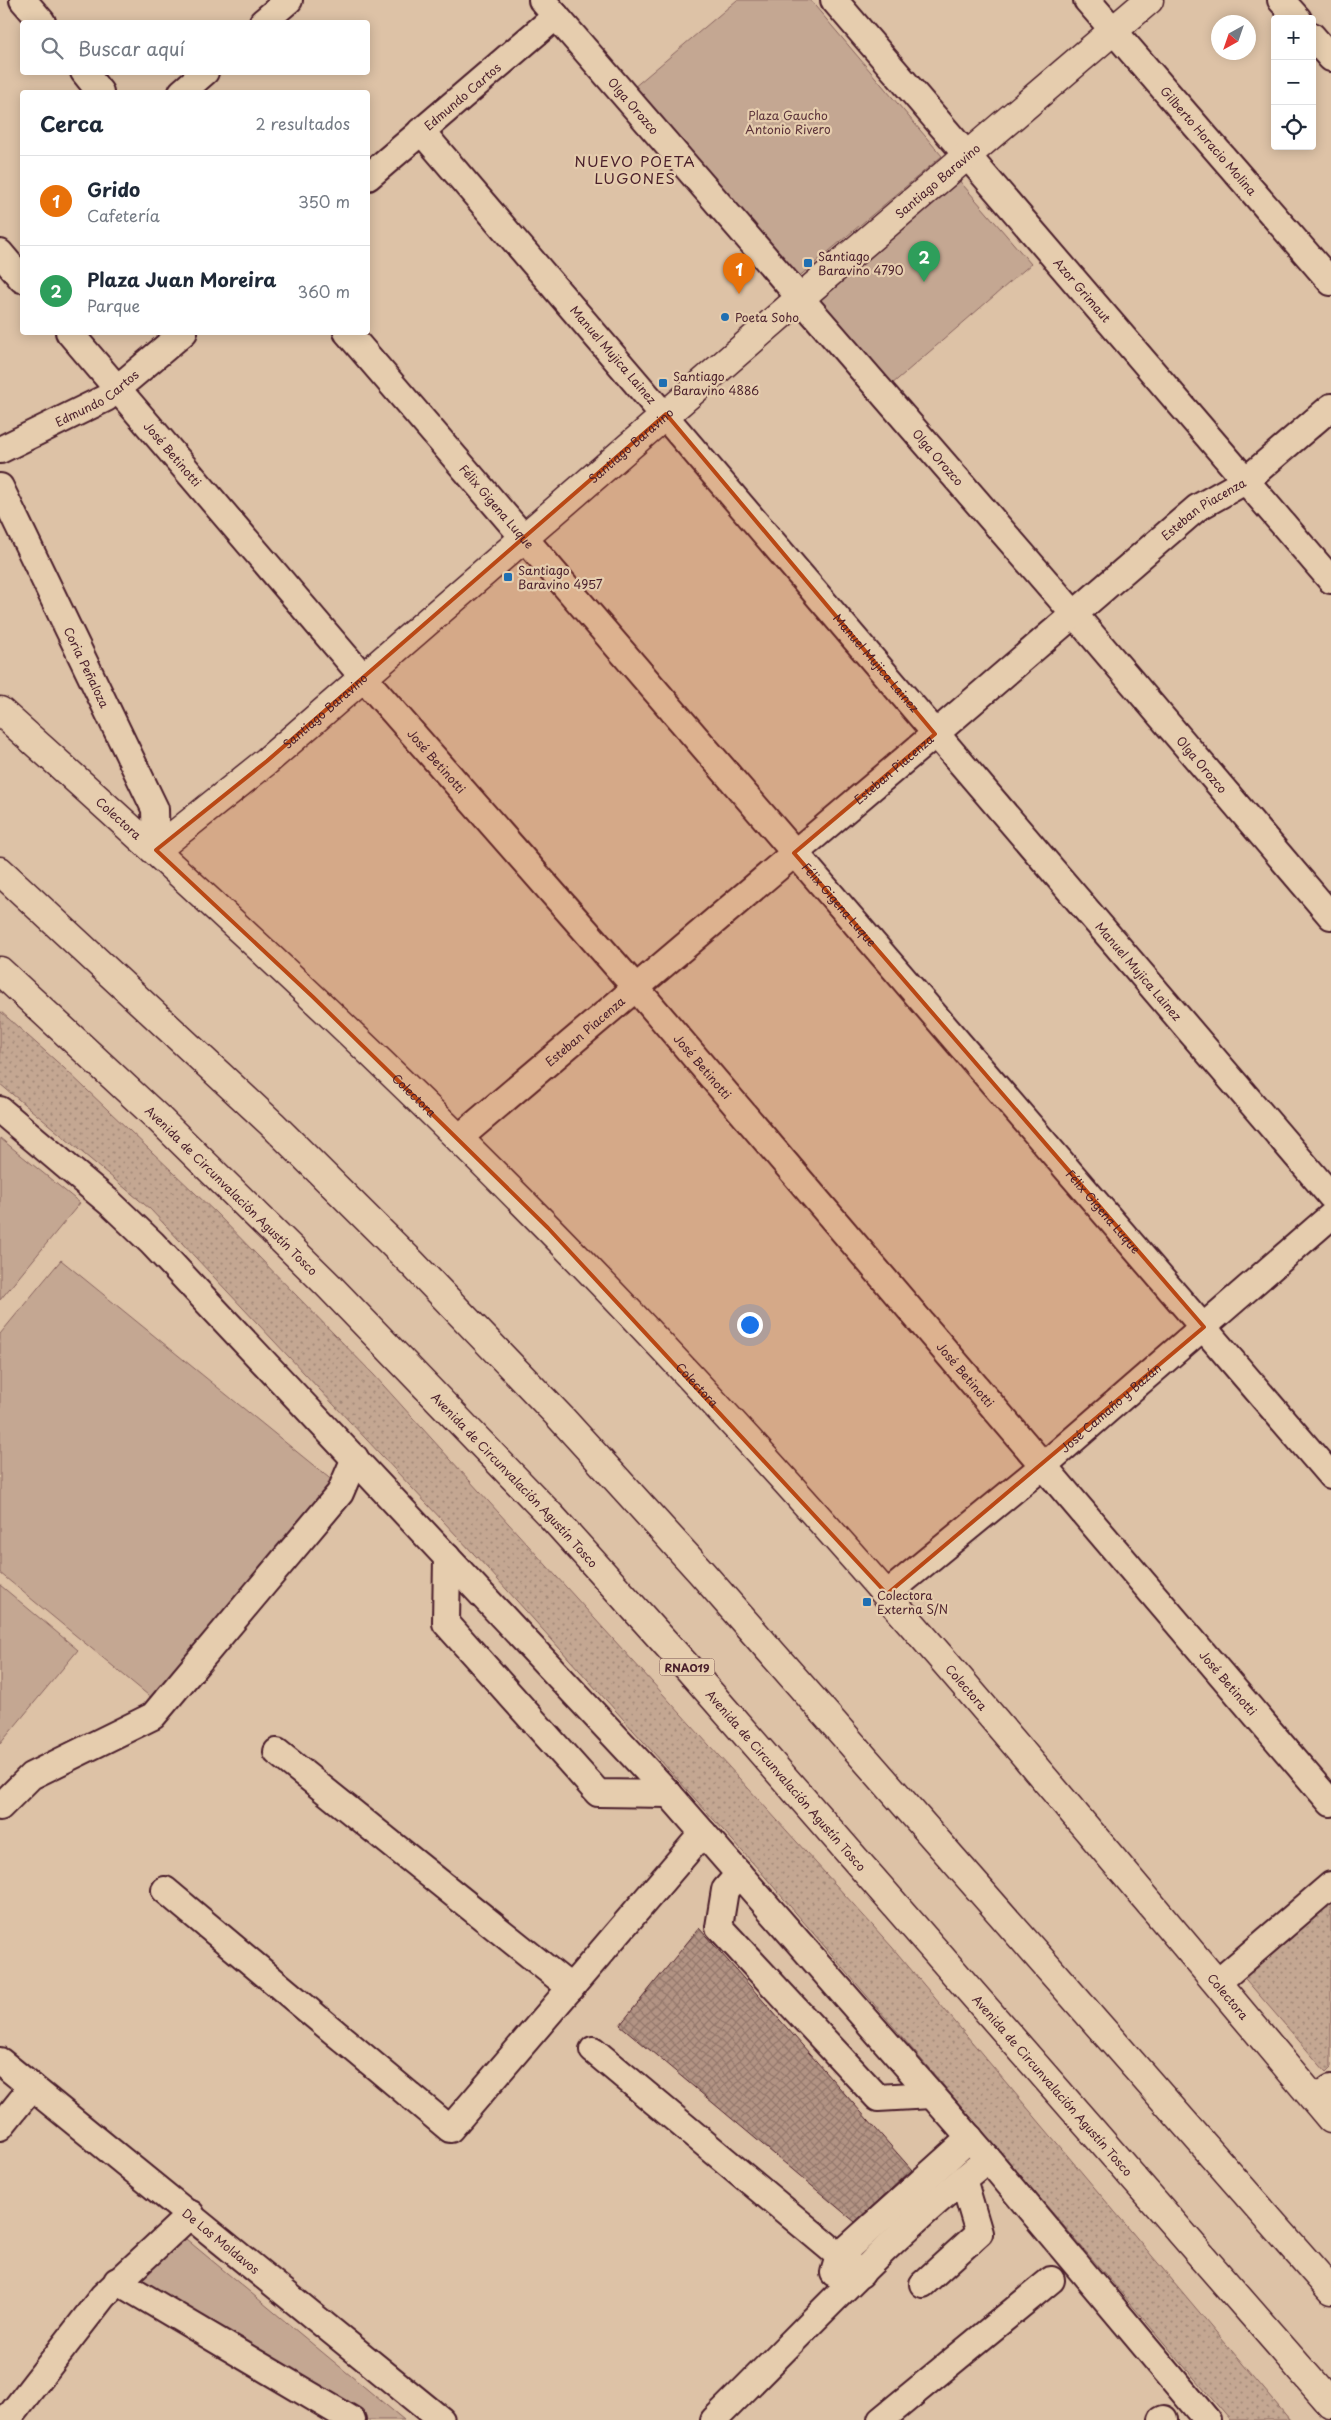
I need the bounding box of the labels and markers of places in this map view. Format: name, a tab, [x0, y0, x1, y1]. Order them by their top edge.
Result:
pin: 2	[908, 241, 940, 282]
place label: Santiago Baravino 4790	[818, 247, 904, 279]
pin: 1	[723, 253, 755, 294]
marker: Santiago Baravino 4790	[802, 257, 814, 269]
place label: Poeta Soho	[735, 308, 799, 326]
marker: Poeta Soho	[719, 311, 731, 323]
place label: Santiago Baravino 4886	[673, 367, 759, 399]
marker: Santiago Baravino 4886	[657, 377, 669, 389]
place label: Santiago Baravino 4957	[518, 561, 603, 593]
marker: Santiago Baravino 4957	[502, 571, 514, 583]
place label: Colectora Externa S/N	[877, 1586, 948, 1618]
marker: Colectora Externa S/N	[861, 1596, 873, 1608]

